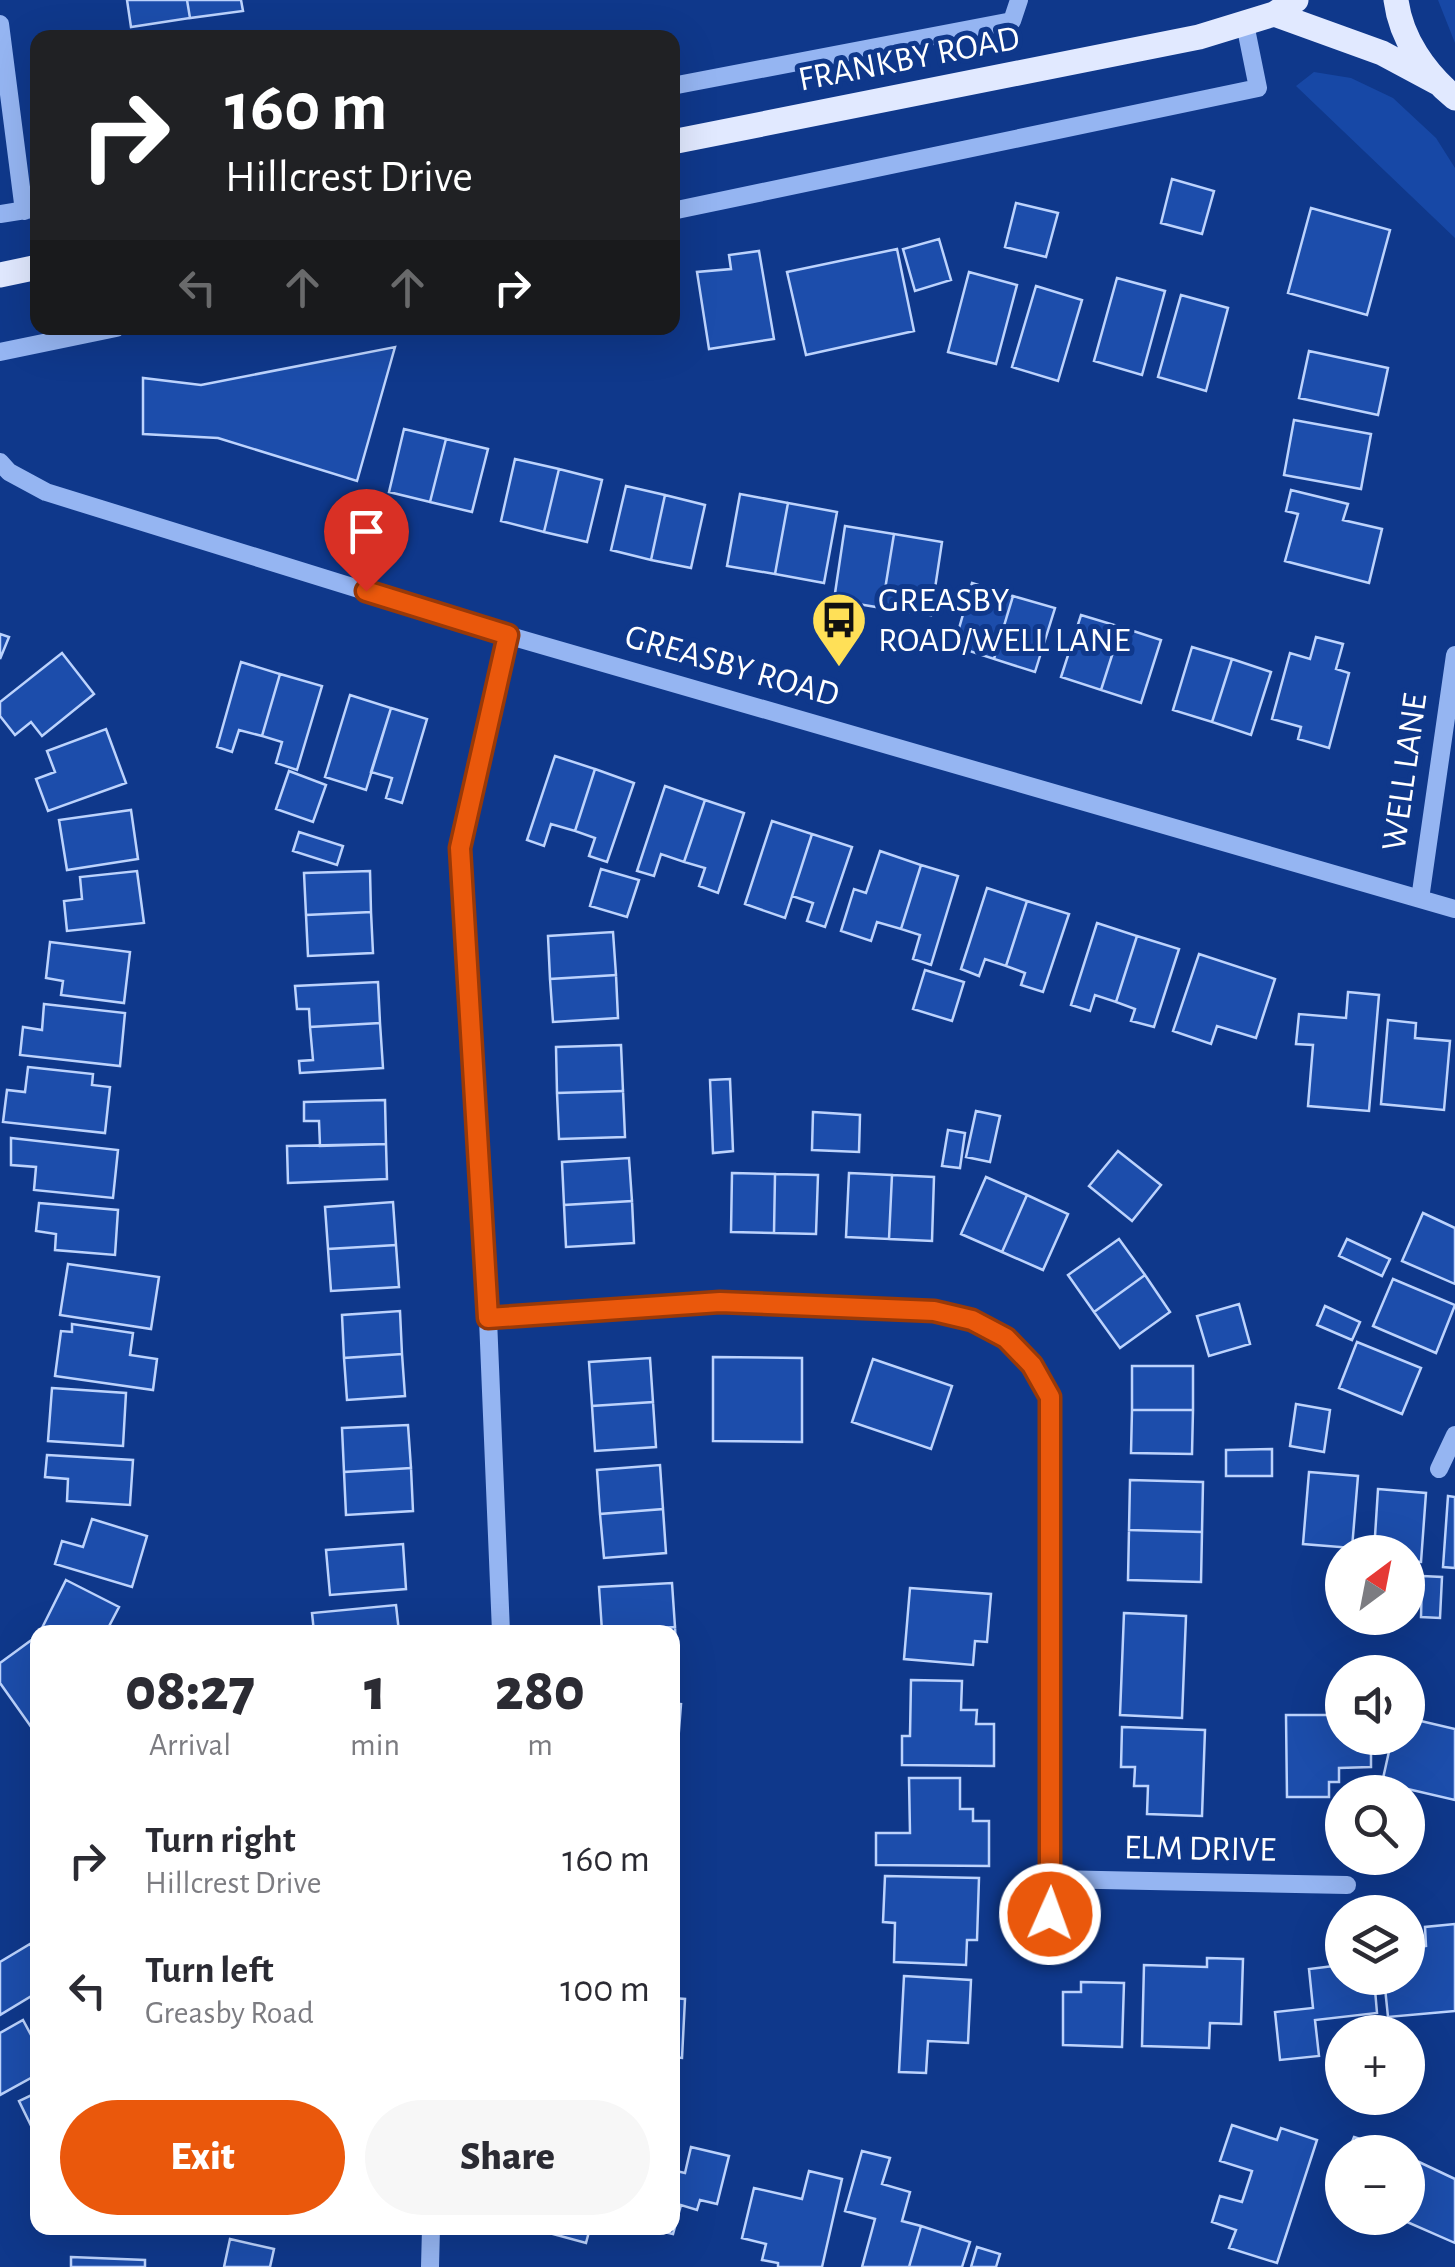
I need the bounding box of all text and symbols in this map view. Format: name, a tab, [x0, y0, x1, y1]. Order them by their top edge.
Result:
street label: FRANKBY ROAD	[795, 20, 1023, 98]
icon: right	[60, 70, 190, 200]
text: 160 m	[225, 73, 388, 143]
text: Hillcrest Drive	[225, 155, 473, 200]
icon: left	[170, 260, 225, 315]
icon: ahead	[275, 260, 330, 315]
icon: ahead	[380, 260, 435, 315]
icon: right	[485, 260, 540, 315]
pin	[324, 489, 409, 592]
icon: arrive	[339, 504, 394, 559]
place label: GREASBY ROAD/WELL LANE	[878, 583, 1130, 658]
bus stop icon: GREASBY ROAD/WELL LANE	[809, 590, 869, 669]
street label: GREASBY ROAD	[621, 619, 843, 713]
street label: WELL LANE	[1377, 691, 1433, 853]
north arrow	[1325, 1535, 1425, 1635]
map controls	[1325, 1535, 1425, 2235]
button: sound	[1325, 1655, 1425, 1755]
text: 08:27	[125, 1661, 255, 1721]
text: 1	[364, 1661, 386, 1721]
text: 280	[495, 1661, 585, 1721]
text: Arrival	[149, 1729, 231, 1761]
text: min	[350, 1729, 400, 1761]
text: m	[527, 1729, 553, 1761]
button: search	[1325, 1775, 1425, 1875]
text: Turn right	[145, 1822, 295, 1860]
street label: ELM DRIVE	[1124, 1830, 1277, 1868]
icon: right	[60, 1833, 115, 1888]
text: 160 m	[562, 1841, 650, 1879]
position arrow	[998, 1862, 1102, 1966]
text: Hillcrest Drive	[145, 1867, 321, 1899]
button: layers	[1325, 1895, 1425, 1995]
text: Turn left	[145, 1952, 273, 1990]
icon: left	[60, 1963, 115, 2018]
text: 100 m	[560, 1971, 650, 2009]
text: Greasby Road	[145, 1997, 314, 2029]
button: +	[1325, 2015, 1425, 2115]
button: Exit	[60, 2100, 345, 2215]
button: Share	[365, 2100, 650, 2215]
button: −	[1325, 2135, 1425, 2235]

